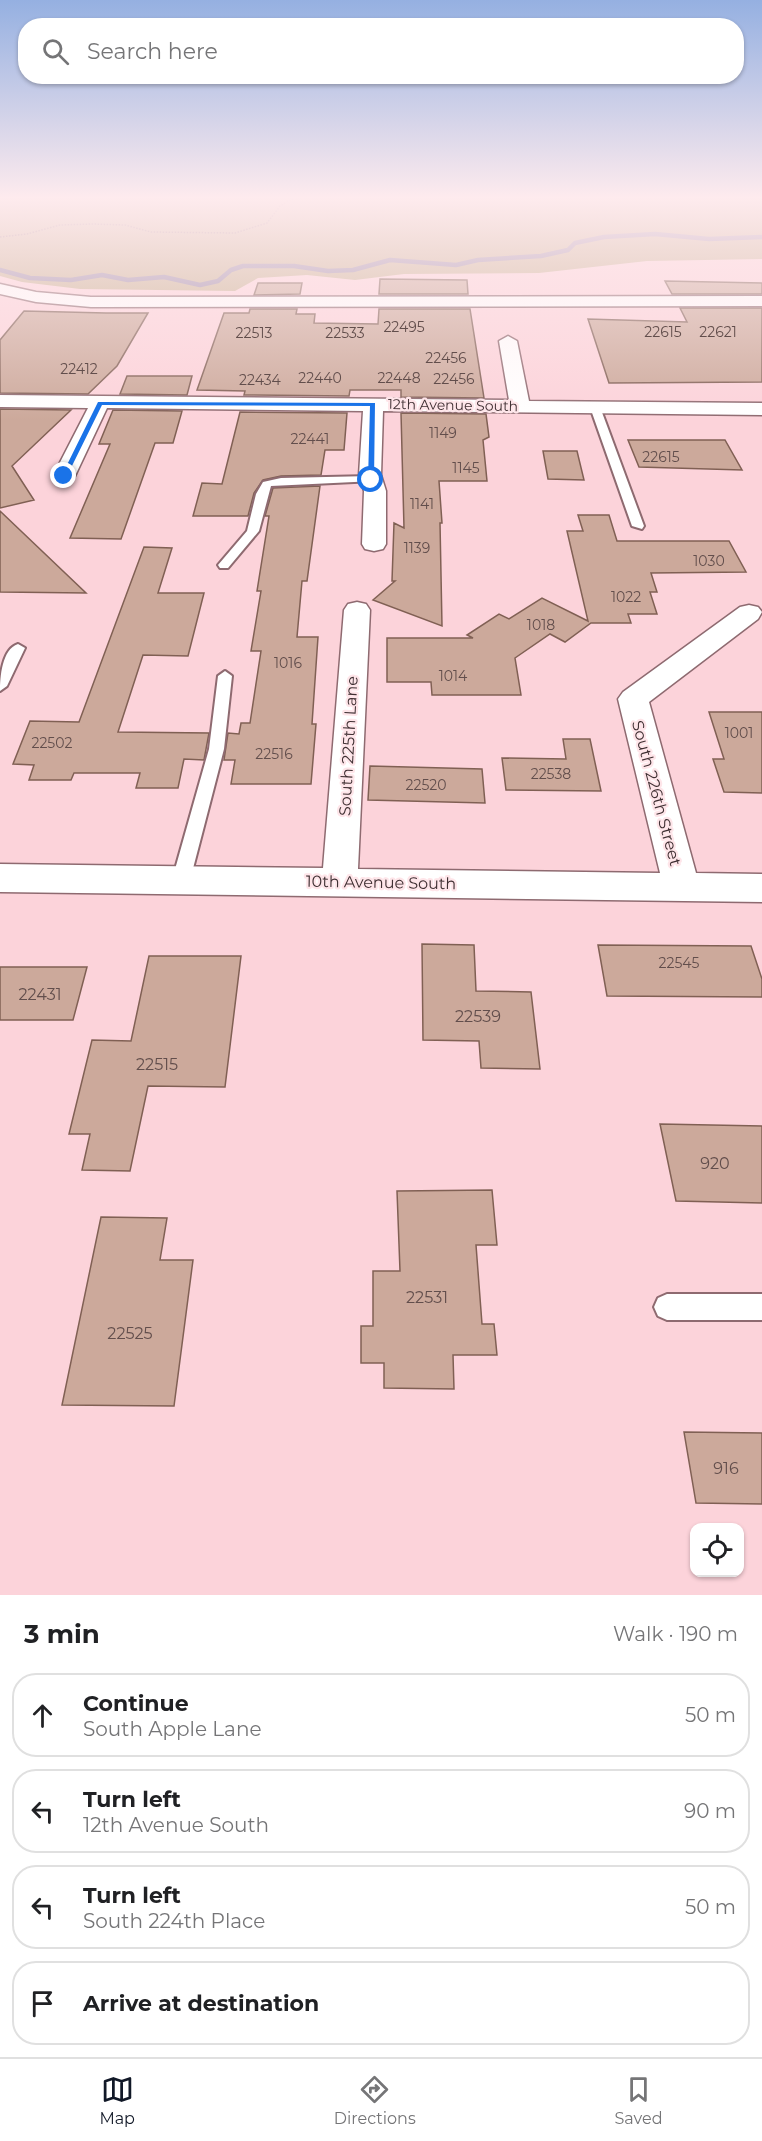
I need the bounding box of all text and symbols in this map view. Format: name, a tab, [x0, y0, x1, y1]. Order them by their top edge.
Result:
search box	[18, 18, 744, 84]
icon: search	[39, 35, 72, 68]
text: Search here	[87, 38, 218, 65]
house number: 22495	[383, 318, 425, 336]
house number: 22615	[644, 323, 682, 341]
house number: 22621	[699, 323, 737, 341]
house number: 22513	[236, 324, 272, 342]
house number: 22533	[325, 324, 365, 342]
house number: 22456	[425, 349, 467, 367]
house number: 22412	[60, 360, 98, 378]
house number: 22440	[298, 369, 342, 387]
house number: 22448	[377, 369, 421, 387]
house number: 22456	[433, 370, 475, 388]
house number: 22434	[239, 371, 282, 389]
street label: 12th Avenue South	[388, 395, 518, 415]
house number: 1149	[429, 424, 457, 442]
house number: 22441	[291, 430, 329, 448]
house number: 22615	[642, 448, 680, 466]
house number: 1145	[452, 459, 480, 477]
route end	[50, 462, 76, 488]
route start	[357, 466, 383, 492]
house number: 1141	[410, 495, 434, 513]
house number: 1139	[404, 539, 430, 557]
house number: 1030	[693, 552, 725, 570]
house number: 1022	[611, 588, 641, 606]
house number: 1018	[527, 616, 555, 634]
house number: 1016	[274, 654, 302, 672]
house number: 1014	[439, 667, 468, 685]
street label: South 225th Lane	[335, 676, 362, 817]
street label: South 226th Street	[628, 718, 685, 868]
house number: 1001	[725, 724, 753, 742]
house number: 22502	[31, 734, 73, 752]
house number: 22516	[255, 745, 293, 763]
house number: 22538	[531, 765, 571, 783]
house number: 22520	[406, 776, 446, 794]
street label: 10th Avenue South	[306, 872, 456, 893]
house number: 22545	[659, 954, 700, 972]
house number: 22431	[19, 985, 61, 1004]
house number: 22539	[455, 1007, 501, 1026]
house number: 22515	[136, 1055, 178, 1074]
house number: 920	[700, 1154, 730, 1173]
house number: 22531	[406, 1288, 448, 1307]
house number: 22525	[107, 1324, 153, 1343]
house number: 916	[713, 1459, 739, 1478]
map controls	[690, 1523, 744, 1577]
button: locate	[690, 1523, 744, 1577]
text: 3 min	[24, 1618, 100, 1650]
text: Walk · 190 m	[613, 1622, 738, 1646]
text: Continue	[83, 1690, 189, 1717]
icon: ahead	[26, 1699, 59, 1732]
text: 50 m	[685, 1703, 736, 1727]
text: South Apple Lane	[83, 1717, 262, 1741]
text: Turn left	[83, 1786, 181, 1813]
icon: left	[26, 1795, 59, 1828]
text: 90 m	[684, 1799, 736, 1823]
text: 12th Avenue South	[83, 1813, 269, 1837]
text: Turn left	[83, 1882, 181, 1909]
icon: left	[26, 1891, 59, 1924]
text: 50 m	[685, 1895, 736, 1919]
text: South 224th Place	[83, 1909, 265, 1933]
icon: arrive	[26, 1987, 59, 2020]
text: Arrive at destination	[83, 1990, 319, 2017]
tab: Map	[99, 2073, 135, 2128]
tab: Directions	[334, 2073, 416, 2128]
tab: Saved	[615, 2073, 663, 2128]

